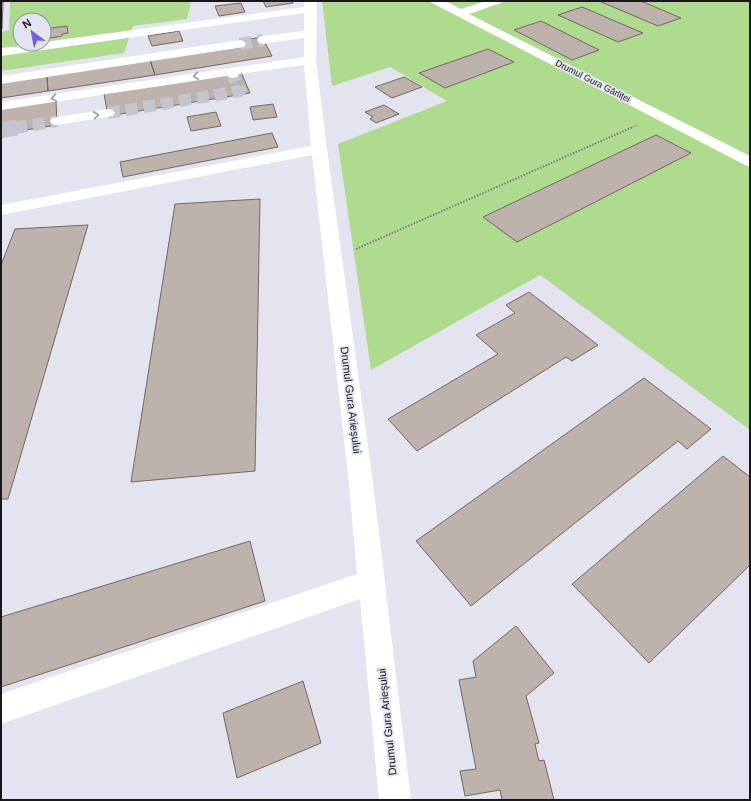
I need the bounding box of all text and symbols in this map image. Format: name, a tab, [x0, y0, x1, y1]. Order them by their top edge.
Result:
north arrow	[12, 12, 52, 52]
text: N	[20, 16, 33, 31]
street label: Drumul Gura Gârliței	[554, 58, 632, 104]
one-way arrow	[193, 71, 199, 80]
one-way arrow	[50, 93, 57, 102]
one-way arrow	[93, 111, 99, 119]
street label: Drumul Gura Arieșului	[338, 346, 364, 454]
street label: Drumul Gura Arieșului	[375, 668, 399, 776]

